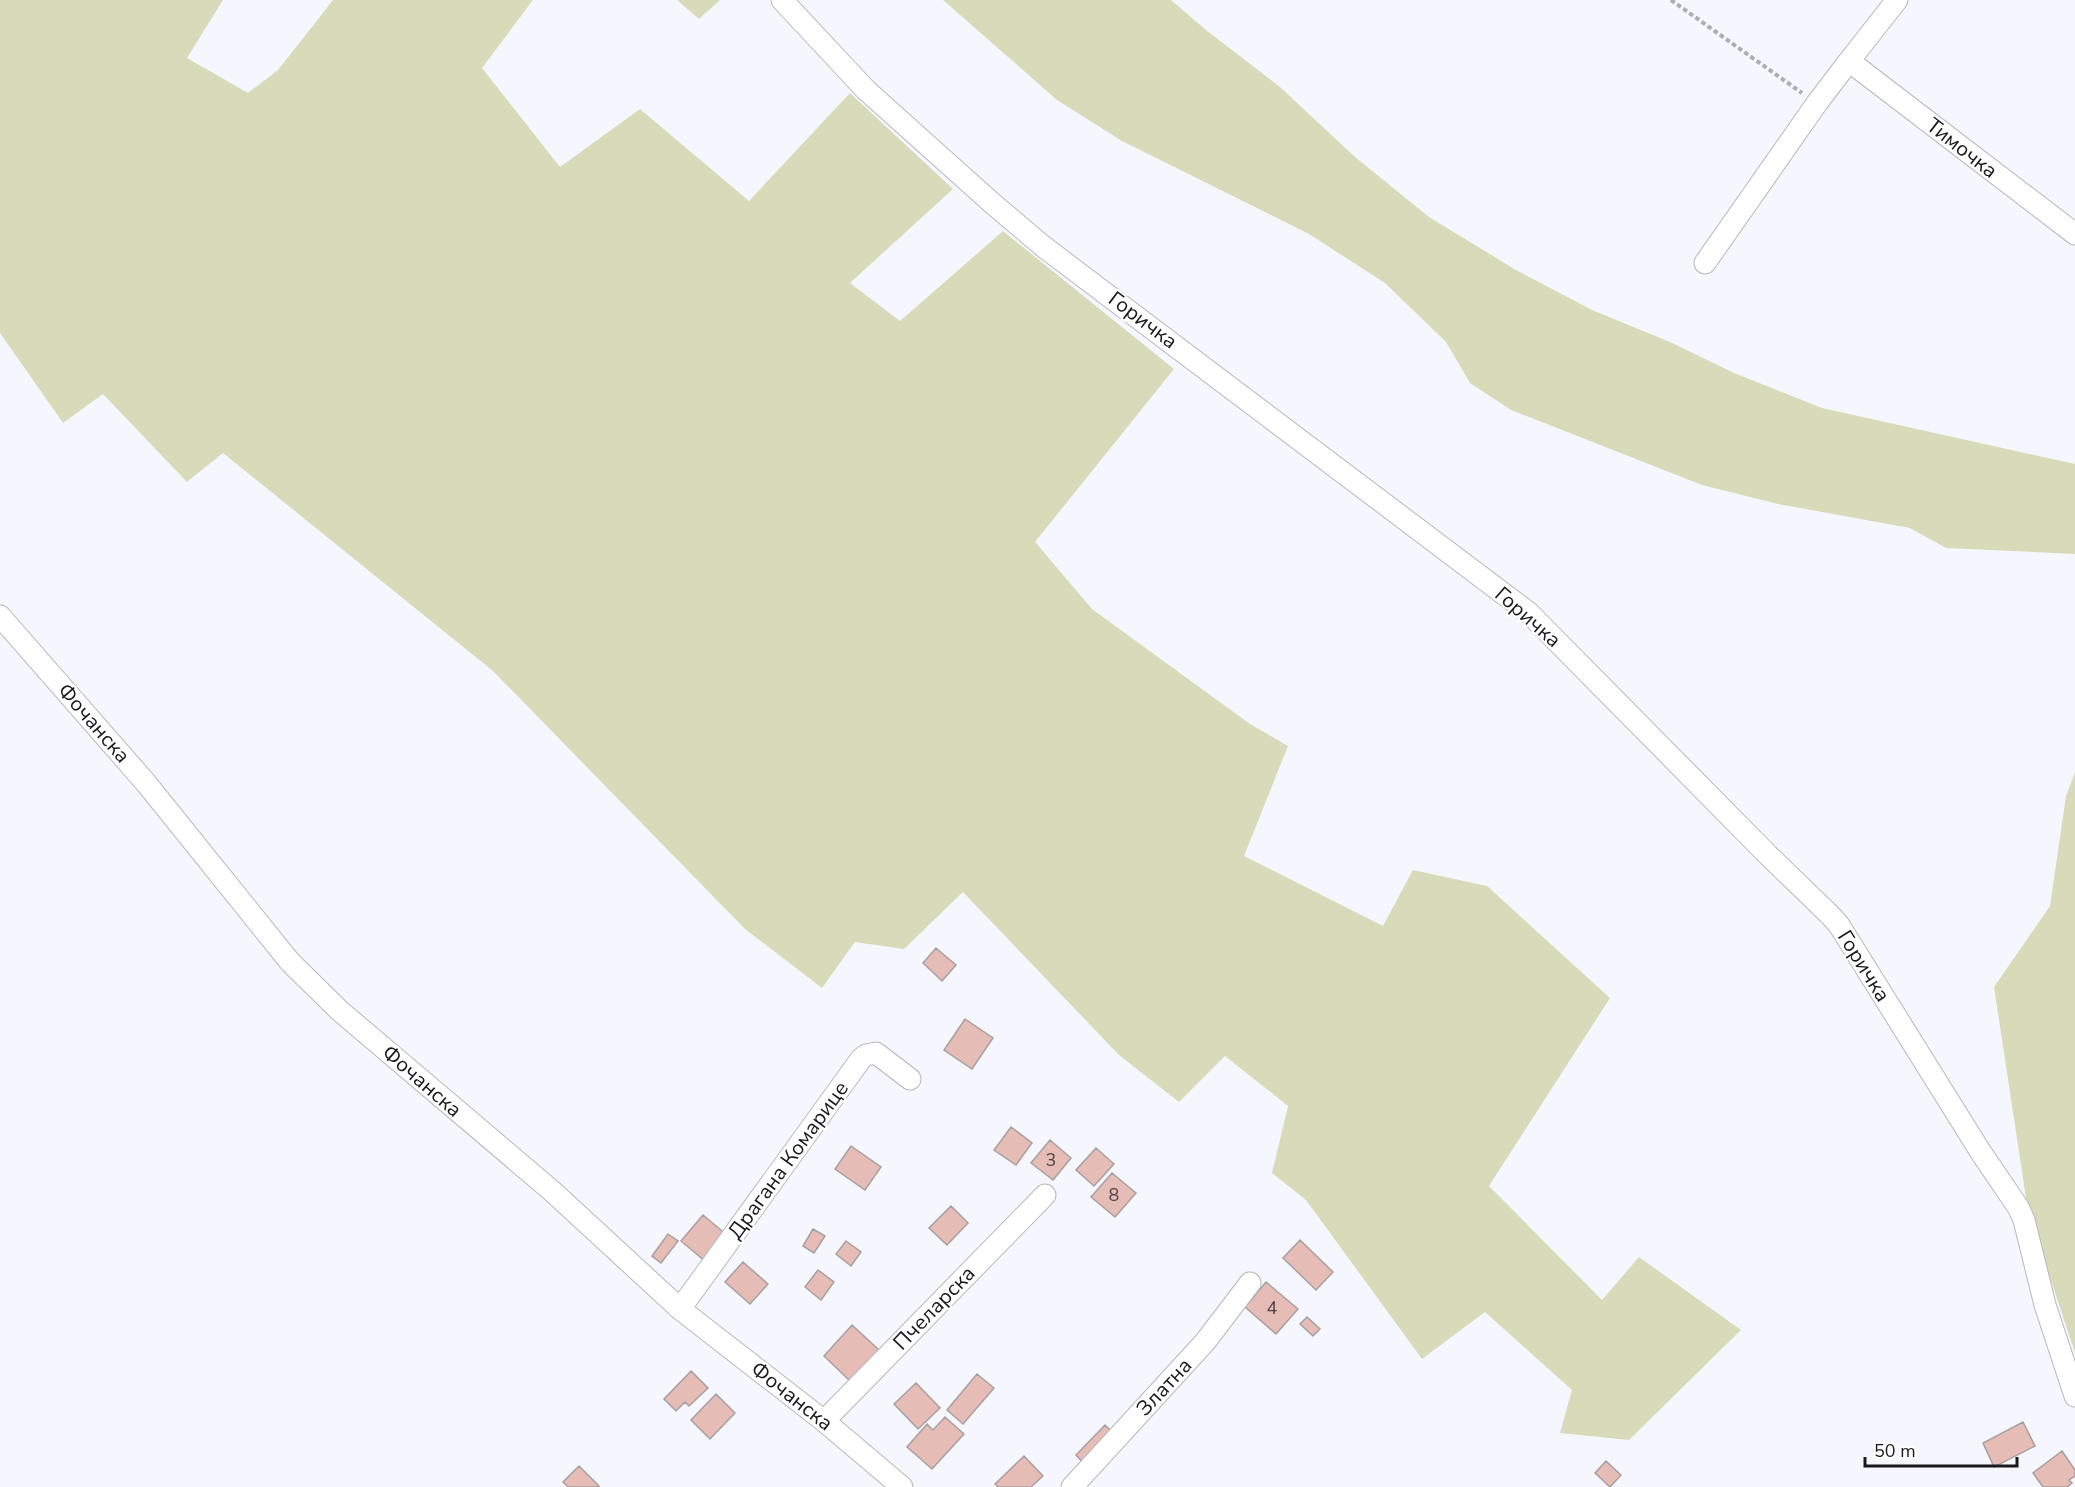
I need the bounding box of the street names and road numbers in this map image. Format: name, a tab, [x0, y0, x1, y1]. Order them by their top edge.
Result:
street label: Тимочка	[1921, 111, 2003, 185]
street label: Горичка	[1103, 285, 1183, 355]
street label: Горичка	[1489, 580, 1567, 654]
street label: Фочанска	[52, 677, 136, 769]
street label: Горичка	[1831, 925, 1897, 1007]
street label: Фочанска	[376, 1039, 468, 1123]
street label: Драгана Комарице	[721, 1075, 855, 1245]
street label: Пчеларска	[887, 1260, 981, 1356]
street label: Златна	[1130, 1352, 1198, 1422]
street label: Фочанска	[745, 1355, 839, 1437]

